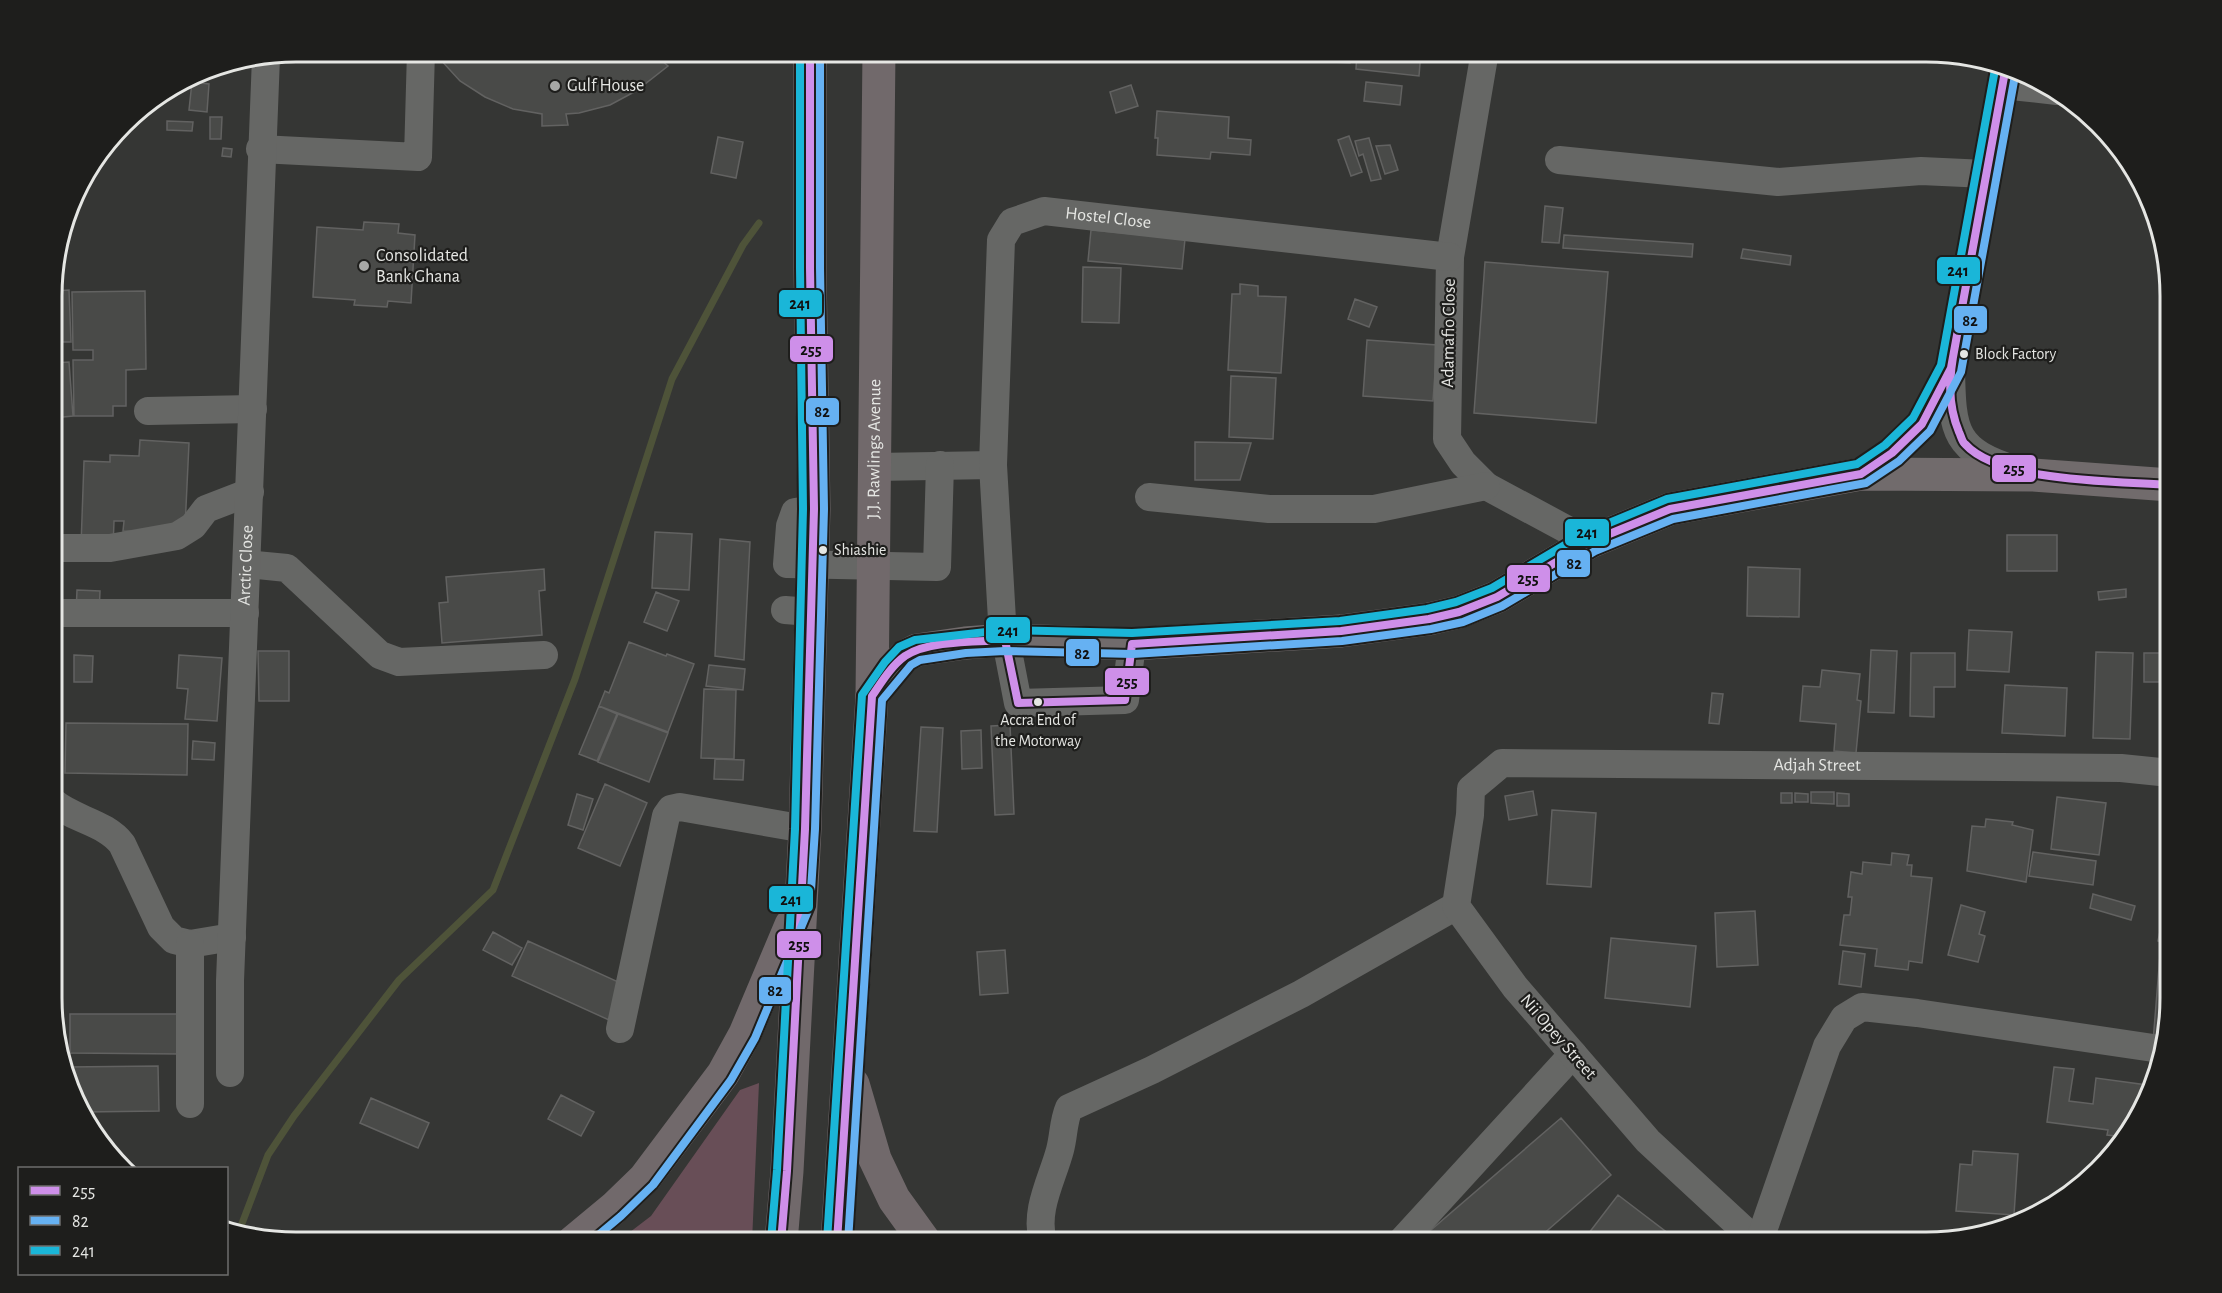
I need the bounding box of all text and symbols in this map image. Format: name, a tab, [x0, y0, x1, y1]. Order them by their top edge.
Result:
place label: Gulf House	[567, 77, 644, 95]
marker: Gulf House	[548, 79, 562, 93]
street label: Hostel Close	[1064, 204, 1152, 232]
place label: Consolidated Bank Ghana	[376, 247, 468, 286]
line badge: 241	[1936, 256, 1981, 285]
marker: Consolidated Bank Ghana	[357, 259, 371, 273]
text: 241	[1947, 263, 1969, 279]
street label: Adamafio Close	[1439, 278, 1459, 388]
line badge: 241	[778, 289, 823, 318]
text: 241	[789, 296, 811, 312]
line badge: 82	[1953, 305, 1988, 334]
text: 82	[1962, 313, 1978, 329]
line badge: 255	[789, 335, 834, 363]
text: 255	[800, 342, 822, 358]
place label: Block Factory	[1975, 346, 2056, 363]
marker: Block Factory	[1958, 348, 1970, 360]
street label: J.J. Rawlings Avenue	[865, 379, 884, 519]
line badge: 82	[805, 397, 840, 426]
text: 82	[814, 404, 830, 420]
line badge: 255	[1991, 454, 2037, 483]
text: 255	[2003, 461, 2025, 477]
line badge: 241	[1564, 518, 1610, 547]
street label: Arctic Close	[236, 525, 257, 606]
text: 241	[1576, 525, 1598, 541]
place label: Shiashie	[834, 542, 886, 558]
marker: Shiashie	[817, 544, 829, 556]
line badge: 82	[1556, 549, 1591, 578]
text: 82	[1566, 556, 1582, 572]
line badge: 255	[1506, 564, 1551, 593]
text: 255	[1517, 571, 1539, 587]
line badge: 241	[985, 616, 1031, 644]
text: 241	[997, 623, 1019, 639]
line badge: 82	[1065, 638, 1100, 667]
text: 82	[1074, 646, 1090, 662]
line badge: 255	[1104, 667, 1150, 696]
text: 255	[1116, 674, 1138, 690]
marker: Accra End of the Motorway	[1032, 696, 1044, 708]
place label: Accra End of the Motorway	[995, 712, 1081, 750]
street label: Adjah Street	[1773, 756, 1861, 775]
line badge: 241	[768, 885, 814, 913]
text: 241	[780, 892, 802, 908]
line badge: 255	[776, 930, 822, 959]
text: 255	[788, 937, 810, 953]
line badge: 82	[758, 976, 792, 1005]
text: 82	[767, 983, 783, 999]
street label: Nii Opey Street	[1516, 991, 1600, 1083]
legend	[18, 1167, 228, 1275]
text: 255	[72, 1183, 95, 1201]
text: 82	[72, 1213, 89, 1231]
text: 241	[72, 1243, 95, 1261]

